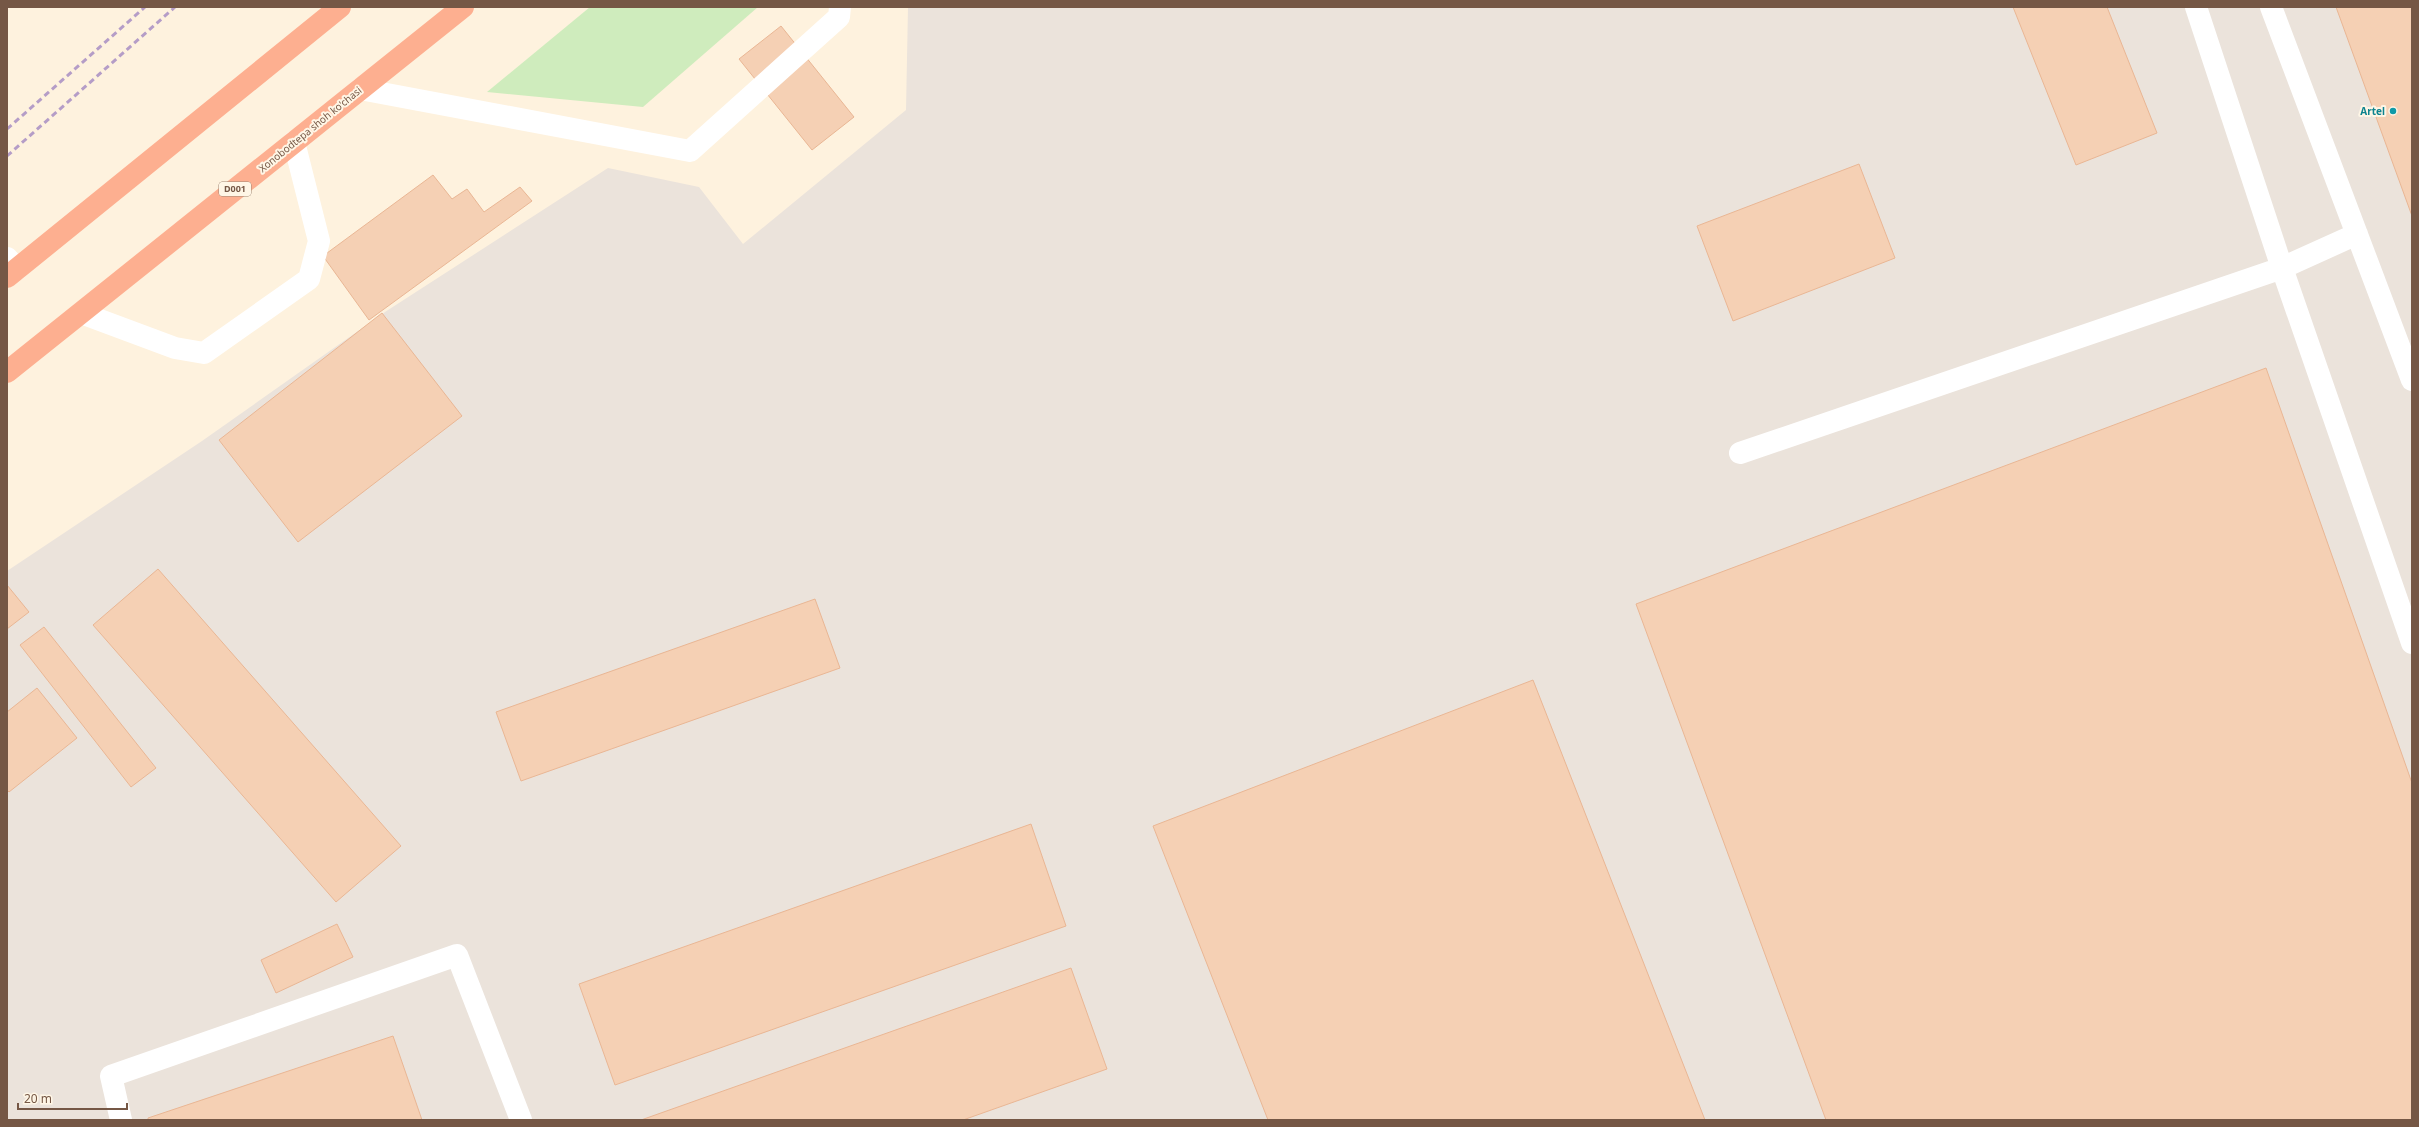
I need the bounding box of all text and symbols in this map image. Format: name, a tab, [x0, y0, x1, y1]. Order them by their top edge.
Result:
street label: Xonobodtepa shoh ko'chasi	[256, 83, 364, 175]
place label: Artel	[2360, 104, 2385, 118]
marker: Artel	[2388, 106, 2398, 116]
road number: D001	[219, 182, 251, 196]
scale bar	[18, 1085, 127, 1111]
text: 20 m	[24, 1090, 52, 1107]

